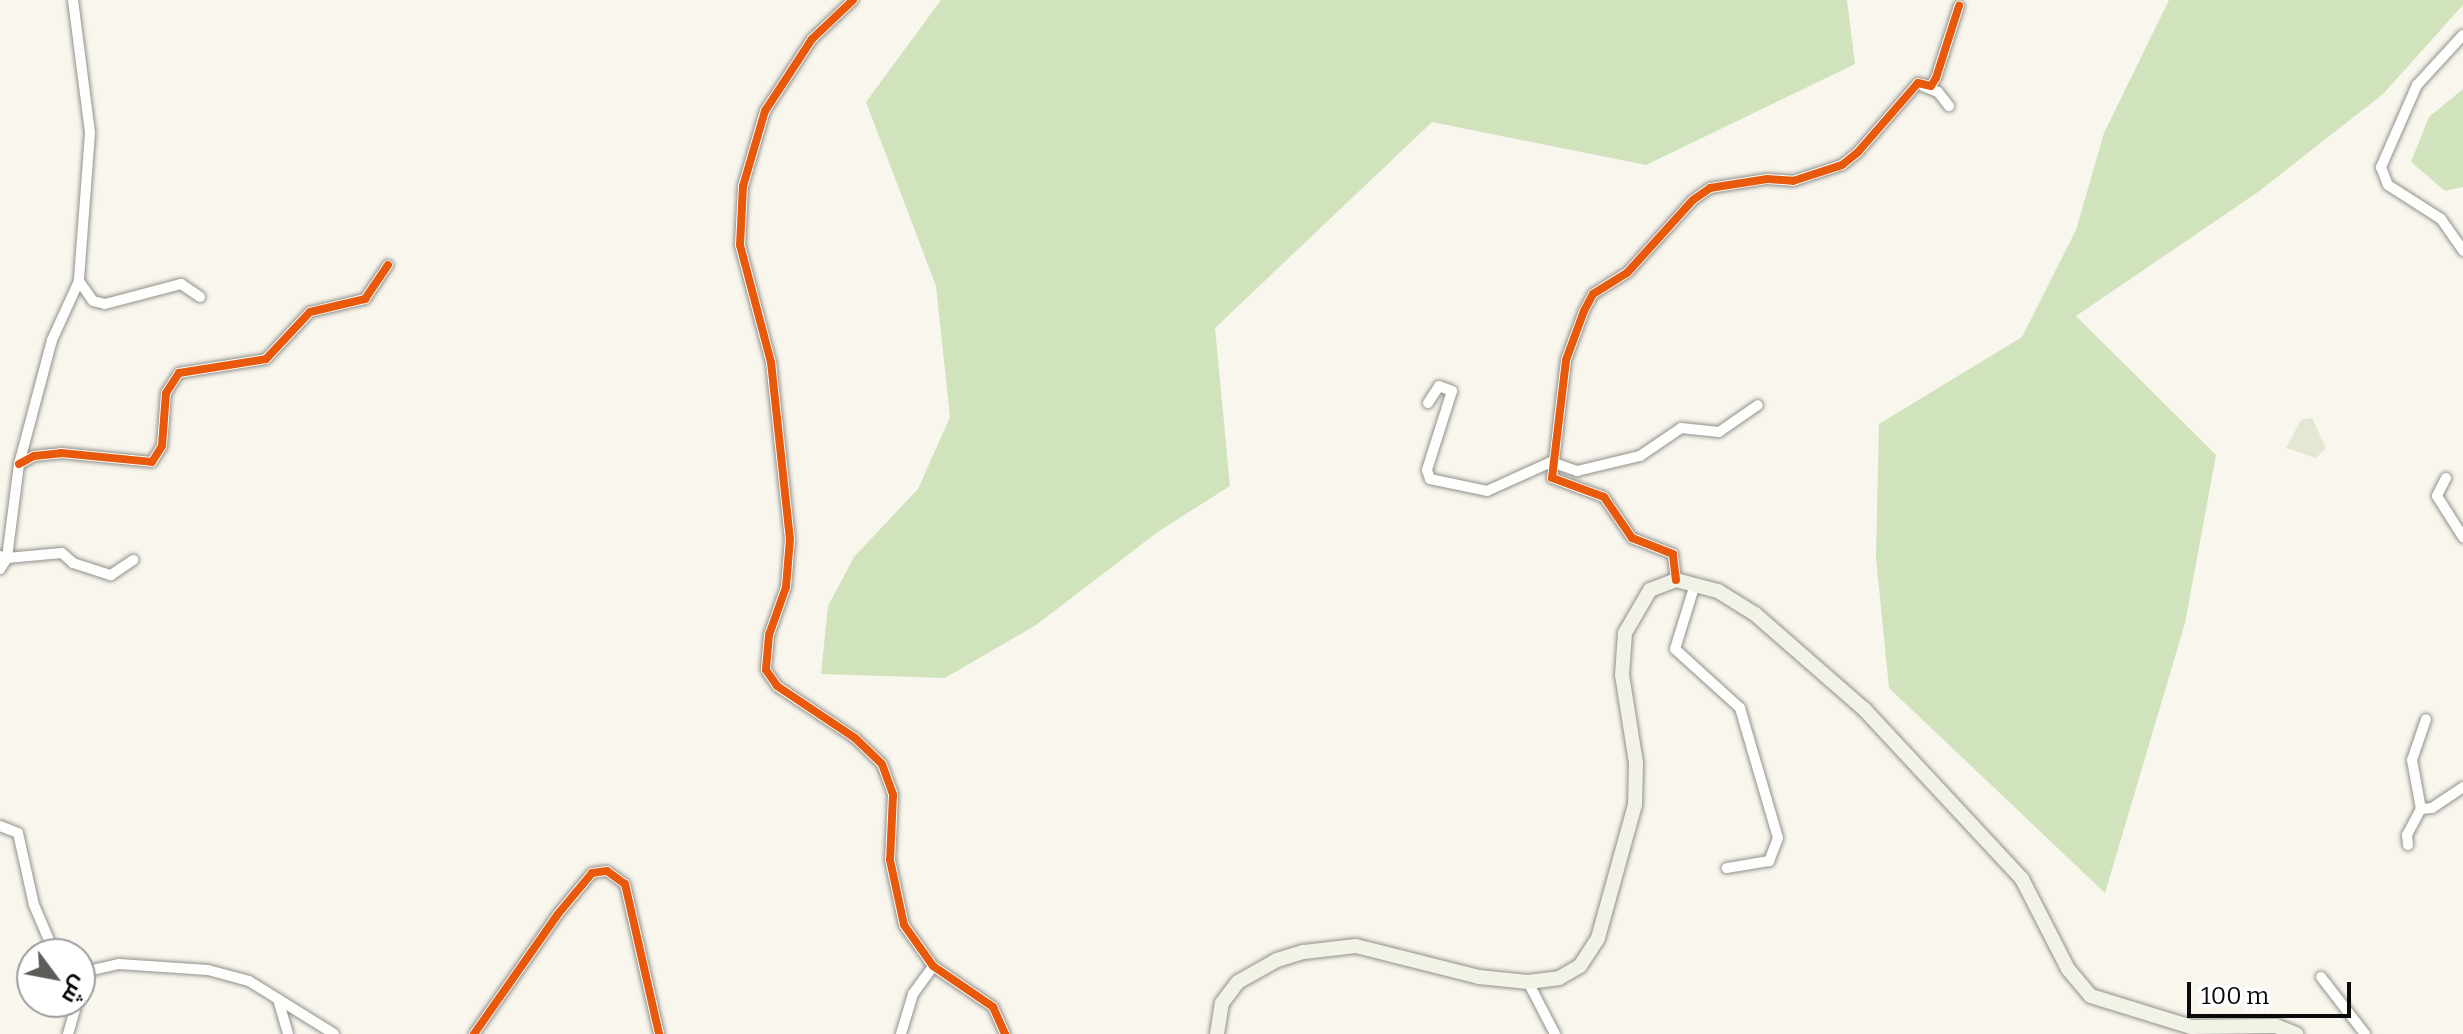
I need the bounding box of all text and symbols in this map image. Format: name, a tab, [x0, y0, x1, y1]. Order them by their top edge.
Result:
north arrow	[16, 938, 96, 1018]
scale bar	[2191, 966, 2355, 1016]
text: ش	[56, 971, 94, 1009]
text: 100 m	[2201, 982, 2269, 1010]

